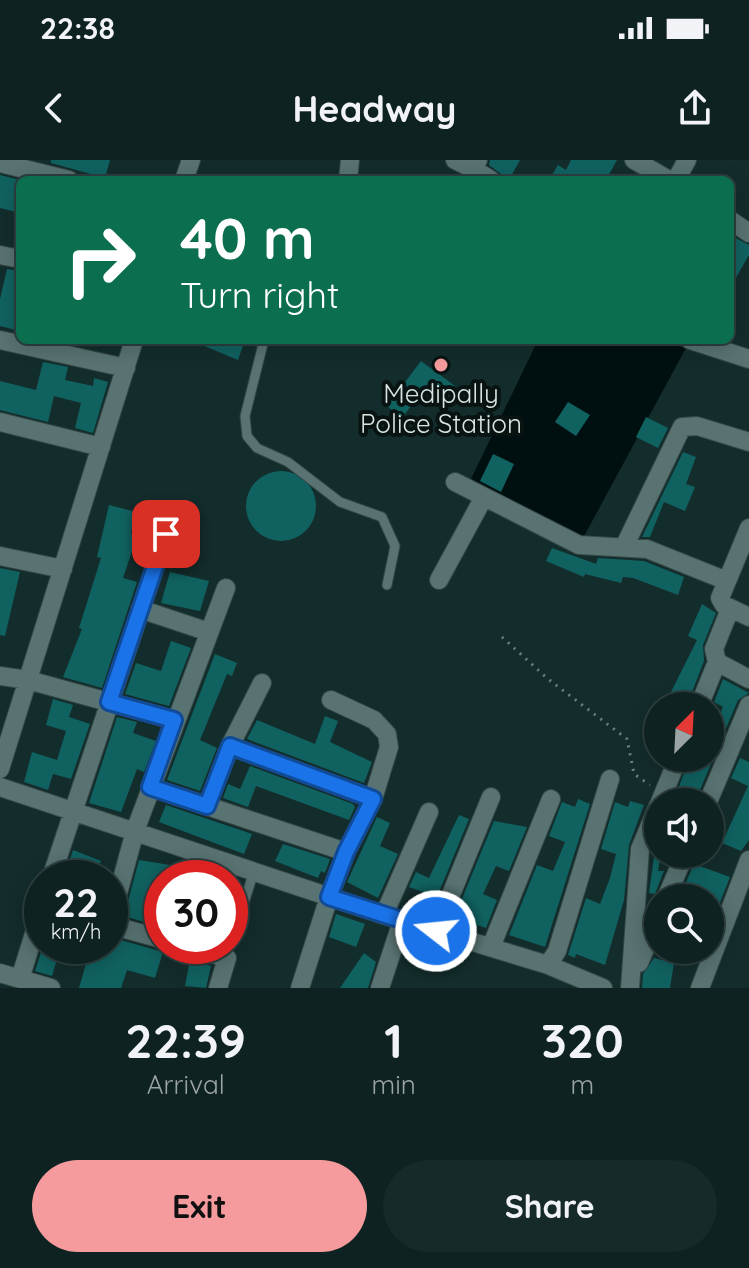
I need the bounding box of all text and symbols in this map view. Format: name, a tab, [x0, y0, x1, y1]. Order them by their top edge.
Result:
text: 22:38	[40, 9, 115, 47]
icon: back	[32, 86, 76, 130]
text: Headway	[292, 86, 457, 131]
icon: share	[673, 86, 717, 130]
text: 40 m	[180, 203, 315, 273]
icon: right	[48, 208, 152, 312]
text: Turn right	[180, 272, 339, 317]
marker: Medipally Police Station	[432, 356, 450, 374]
place label: Medipally Police Station	[360, 377, 522, 440]
pin	[132, 500, 200, 568]
icon: arrive	[144, 512, 188, 556]
north arrow	[644, 692, 724, 772]
map controls	[644, 692, 724, 964]
button: sound	[644, 788, 724, 868]
speed limit sign: 30	[144, 860, 248, 964]
text: 22	[53, 877, 99, 927]
button: search	[644, 884, 724, 964]
position arrow	[394, 889, 478, 973]
text: km/h	[51, 919, 101, 944]
text: 22:39	[125, 1010, 246, 1070]
text: 1	[384, 1010, 403, 1070]
text: 320	[541, 1010, 624, 1070]
text: Arrival	[147, 1068, 225, 1101]
text: min	[371, 1068, 416, 1101]
text: m	[571, 1068, 594, 1101]
button: Exit	[32, 1160, 367, 1252]
button: Share	[383, 1160, 717, 1252]

